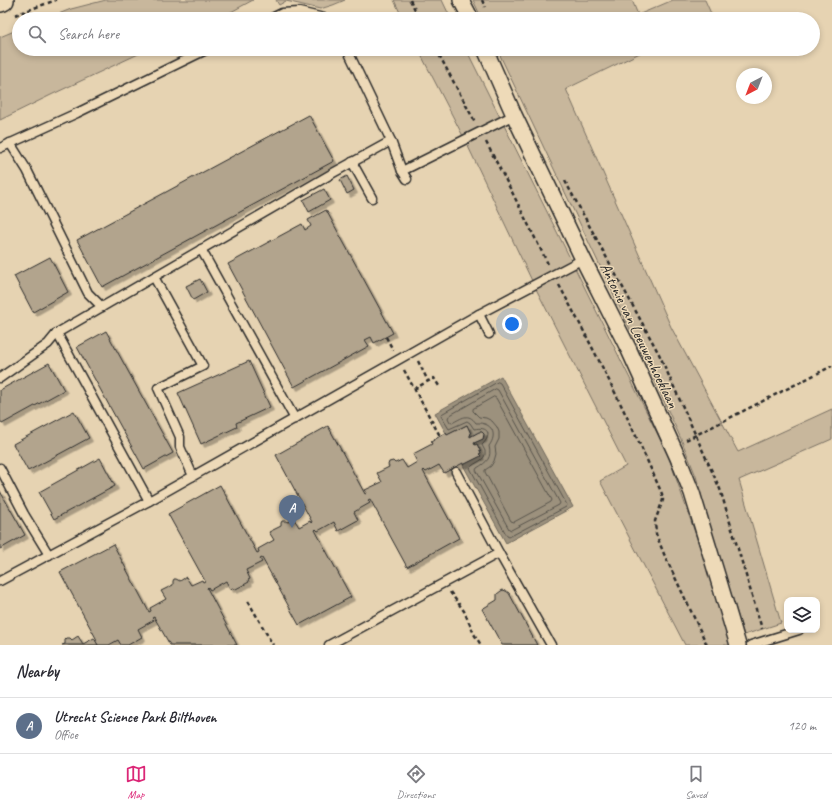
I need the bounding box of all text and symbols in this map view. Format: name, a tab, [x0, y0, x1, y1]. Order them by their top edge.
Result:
search box	[12, 12, 820, 56]
icon: search	[26, 23, 48, 45]
text: Search here	[58, 25, 119, 44]
north arrow	[736, 68, 772, 104]
street label: Antonie van Leeuwenhoeklaan	[595, 260, 683, 412]
your location	[502, 314, 522, 334]
pin: A	[279, 495, 305, 528]
map controls	[784, 597, 820, 633]
button: layers	[784, 597, 820, 633]
text: Nearby	[16, 661, 59, 682]
text: Utrecht Science Park Bilthoven	[54, 708, 216, 727]
text: A	[26, 718, 32, 734]
text: 120 m	[788, 718, 816, 734]
text: Office	[54, 727, 78, 743]
tab: Map	[125, 763, 147, 801]
tab: Directions	[397, 763, 435, 801]
tab: Saved	[685, 763, 707, 801]

